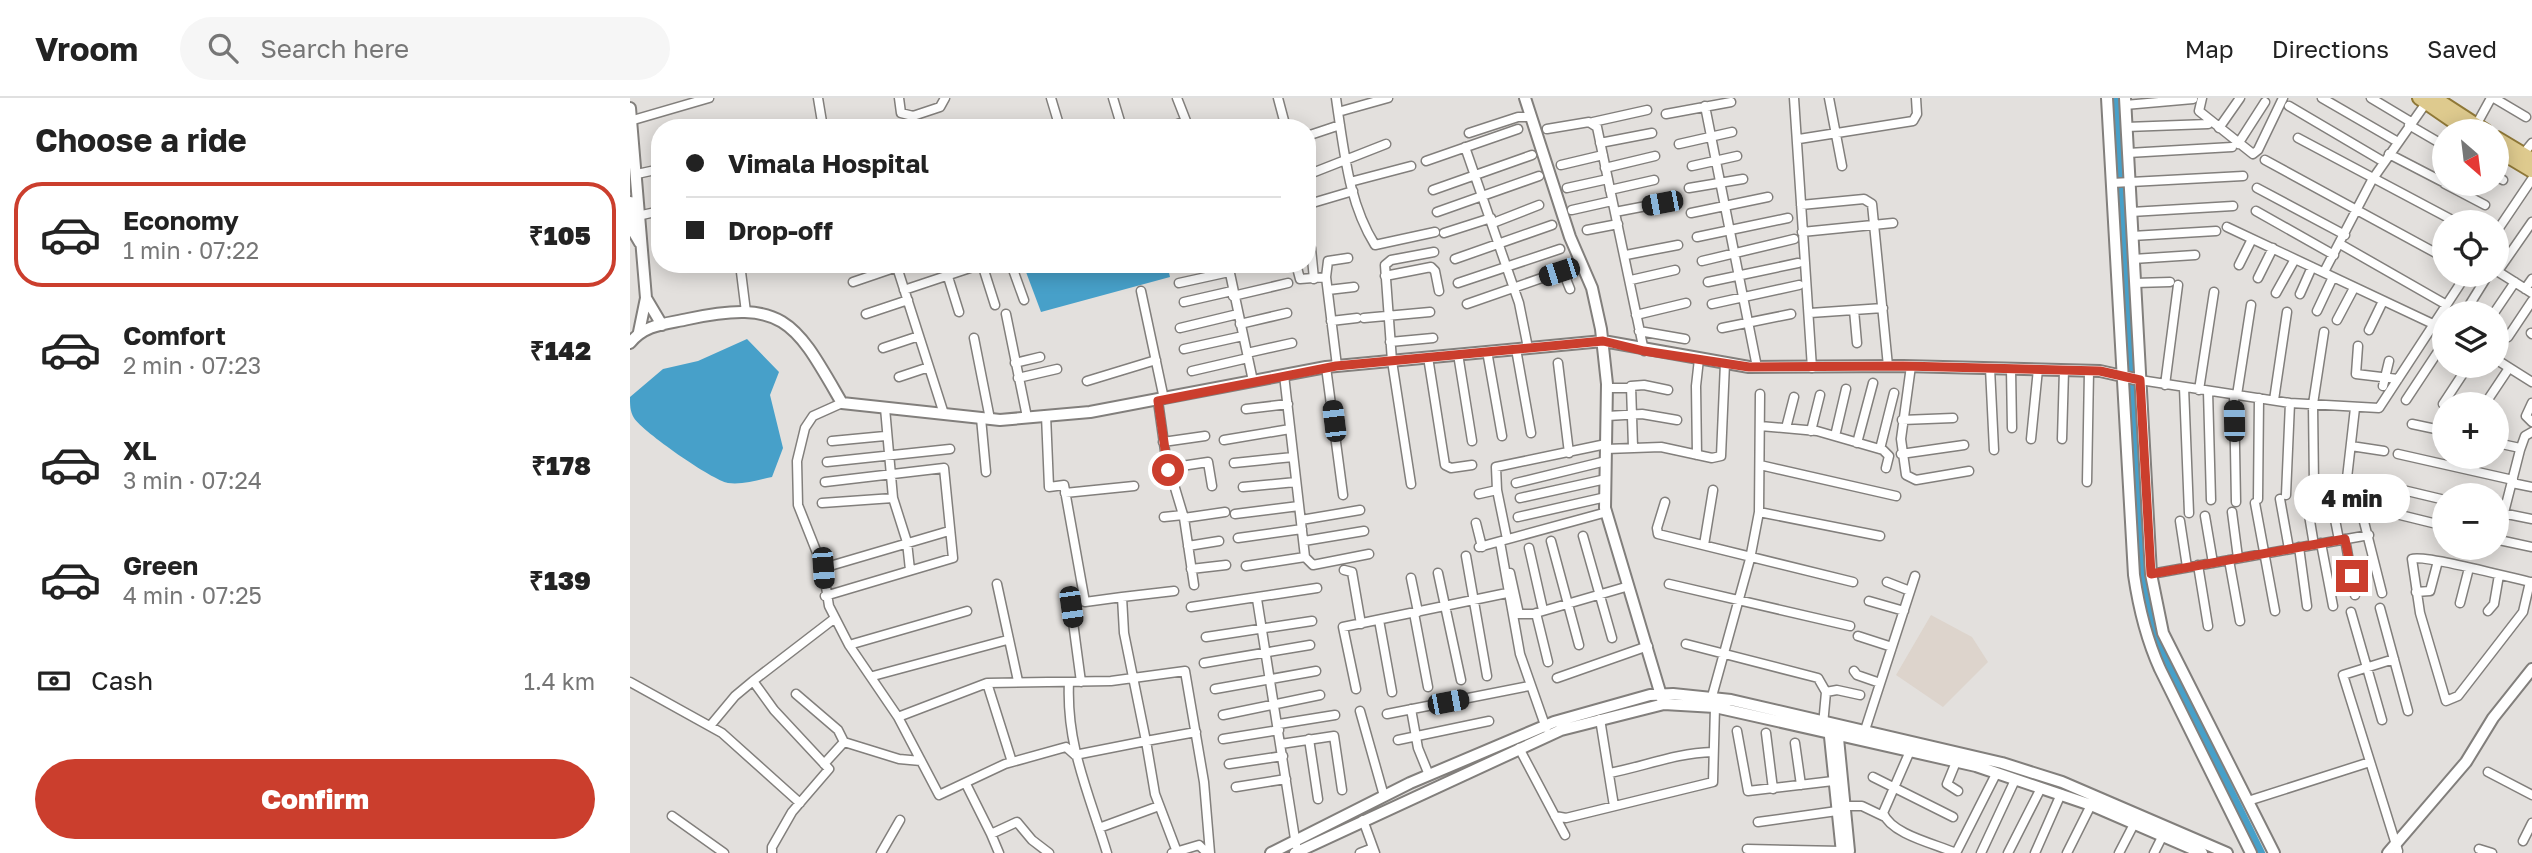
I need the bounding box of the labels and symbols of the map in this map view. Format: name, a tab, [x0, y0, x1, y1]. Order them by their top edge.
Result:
north arrow	[2432, 119, 2510, 196]
car	[1640, 189, 1685, 217]
car	[1536, 256, 1583, 288]
car	[1322, 399, 1347, 443]
car	[2224, 400, 2245, 442]
route start	[1152, 454, 1184, 486]
callout: 4 min	[2294, 475, 2410, 524]
car	[812, 546, 835, 590]
route end	[2336, 560, 2368, 592]
car	[1058, 585, 1085, 629]
car	[1426, 688, 1471, 716]

